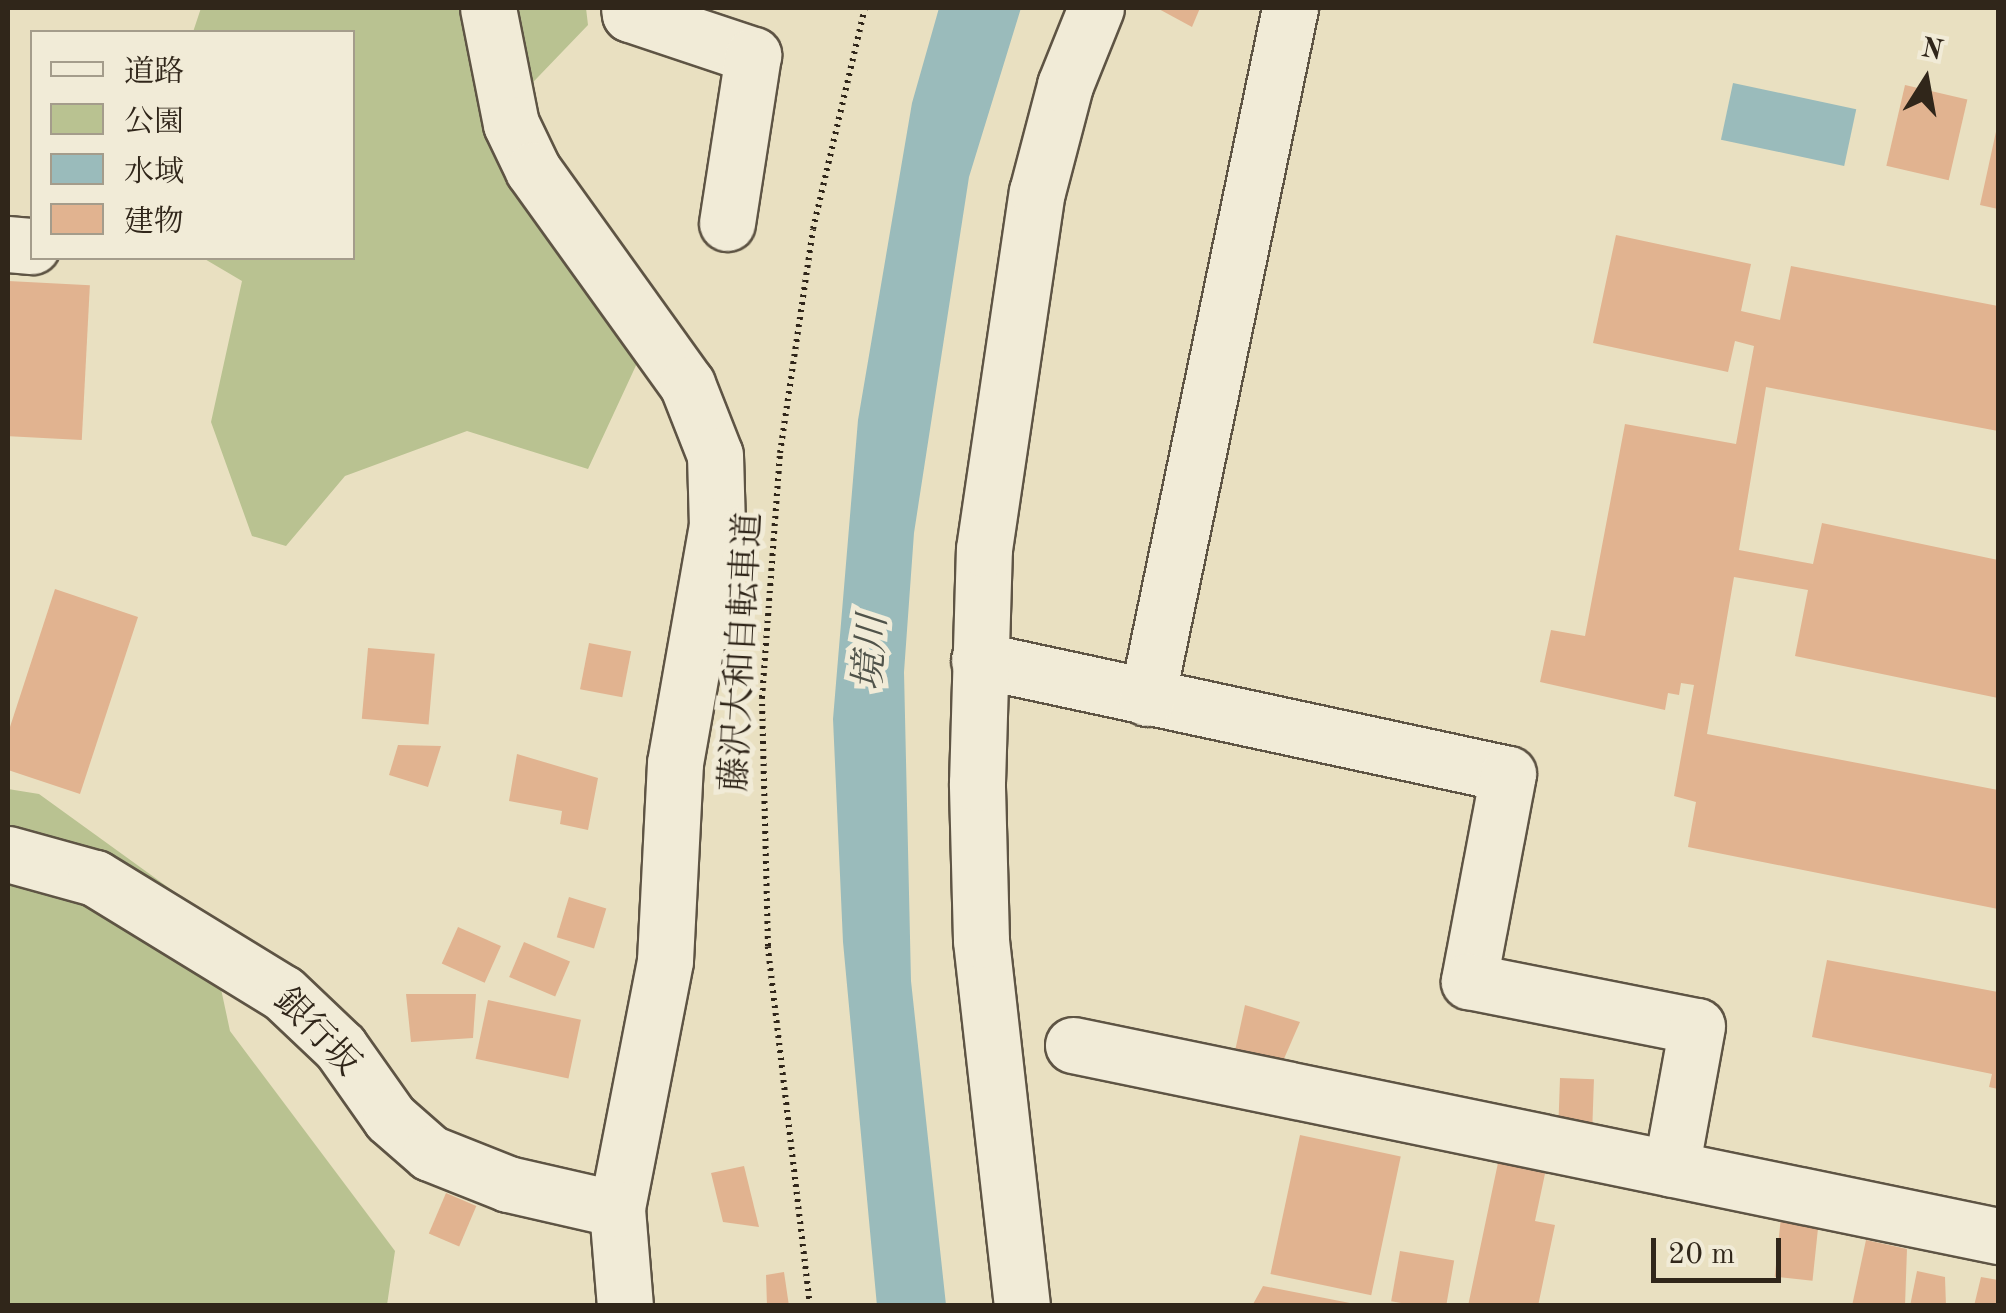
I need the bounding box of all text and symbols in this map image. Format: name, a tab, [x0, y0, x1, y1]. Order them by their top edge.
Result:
legend	[30, 30, 355, 260]
north arrow	[1876, 30, 1976, 130]
text: N	[1919, 35, 1945, 66]
text: 道路	[124, 58, 184, 88]
text: 公園	[124, 108, 184, 138]
text: 水域	[124, 158, 184, 188]
text: 建物	[124, 208, 184, 238]
street label: 藤沢大和自転車道	[715, 511, 771, 793]
water label: 境川	[848, 614, 898, 692]
street label: 銀行坂	[264, 981, 368, 1085]
scale bar	[1656, 1218, 1786, 1280]
text: 20 m	[1668, 1240, 1735, 1270]

